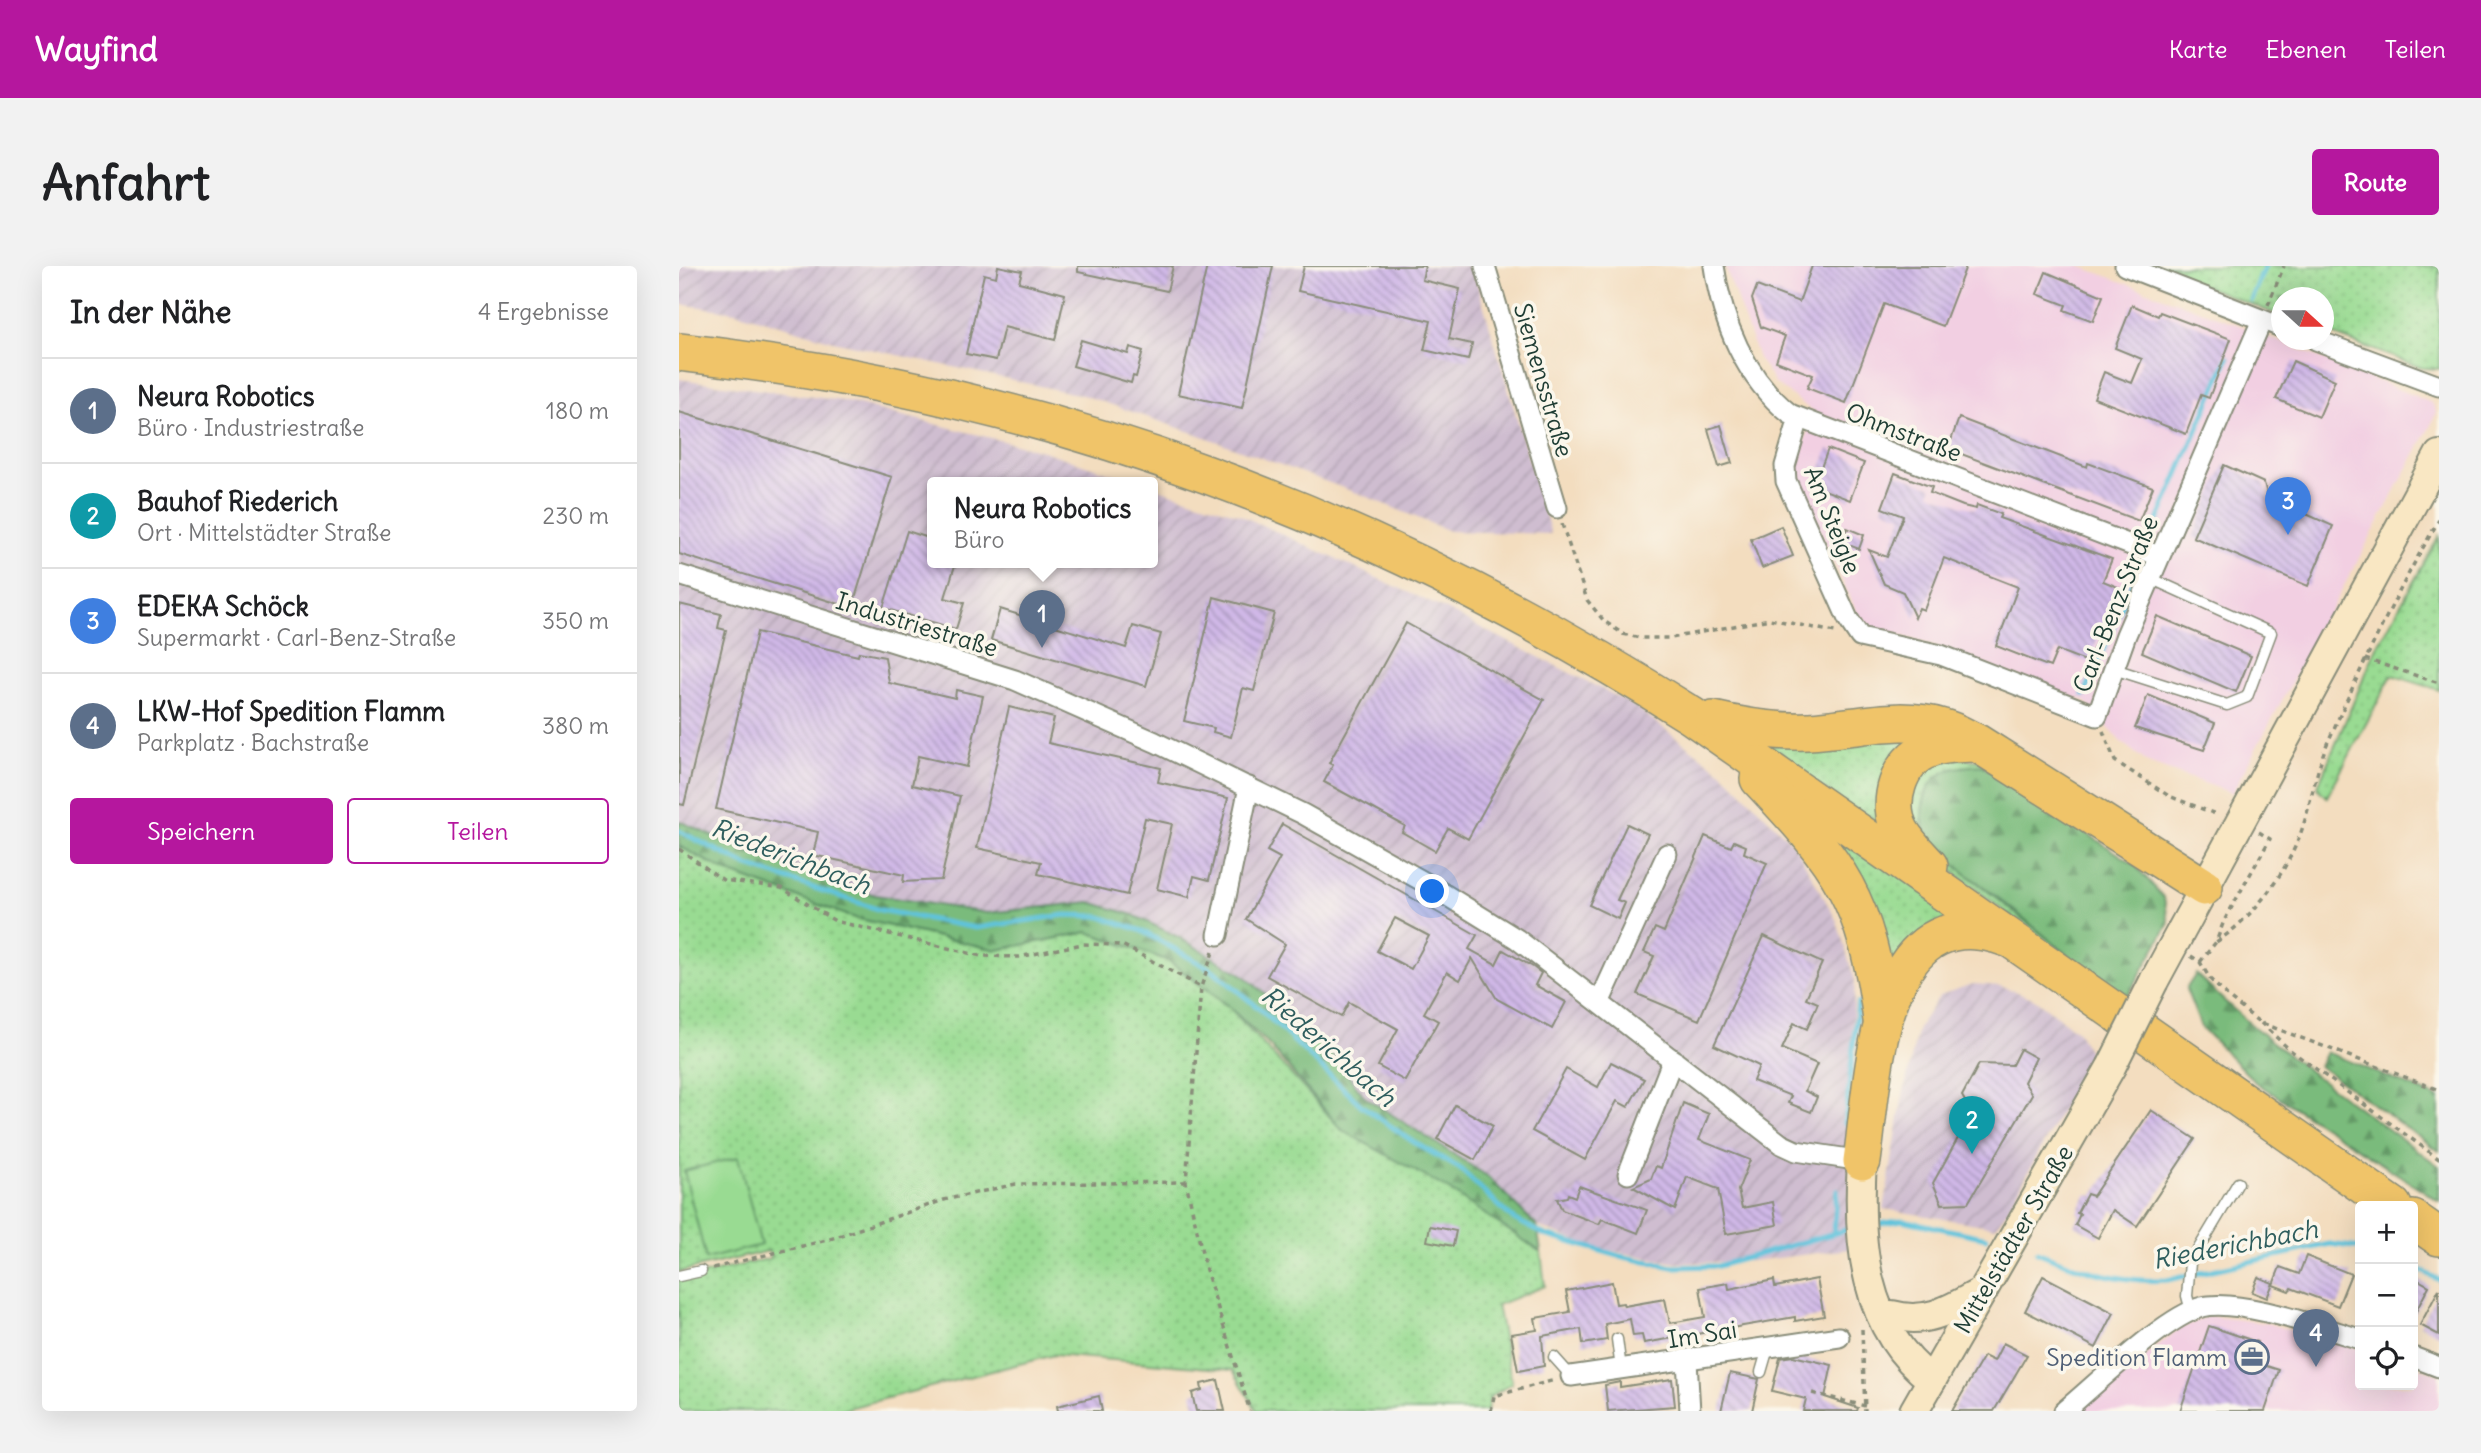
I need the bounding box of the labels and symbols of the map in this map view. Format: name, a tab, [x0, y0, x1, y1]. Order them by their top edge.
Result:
north arrow	[2271, 287, 2334, 350]
street label: Siemensstraße	[1508, 300, 1580, 460]
street label: Ohmstraße	[1842, 396, 1966, 468]
street label: Am Steigle	[1798, 462, 1868, 578]
pin: 3	[2265, 477, 2311, 535]
street label: Carl-Benz-Straße	[2066, 511, 2164, 697]
street label: Industriestraße	[832, 585, 1002, 663]
pin: 1	[1019, 590, 1065, 648]
water label: Riederichbach	[707, 811, 876, 902]
your location	[1415, 874, 1449, 908]
water label: Riederichbach	[1255, 979, 1404, 1114]
pin: 2	[1949, 1096, 1995, 1154]
street label: Mittelstädter Straße	[1947, 1140, 2079, 1338]
water label: Riederichbach	[2150, 1212, 2321, 1276]
pin: 4	[2293, 1309, 2339, 1367]
street label: Im Sai	[1665, 1314, 1739, 1354]
office icon: Spedition Flamm	[2233, 1338, 2271, 1376]
place label: Spedition Flamm	[2046, 1342, 2227, 1372]

